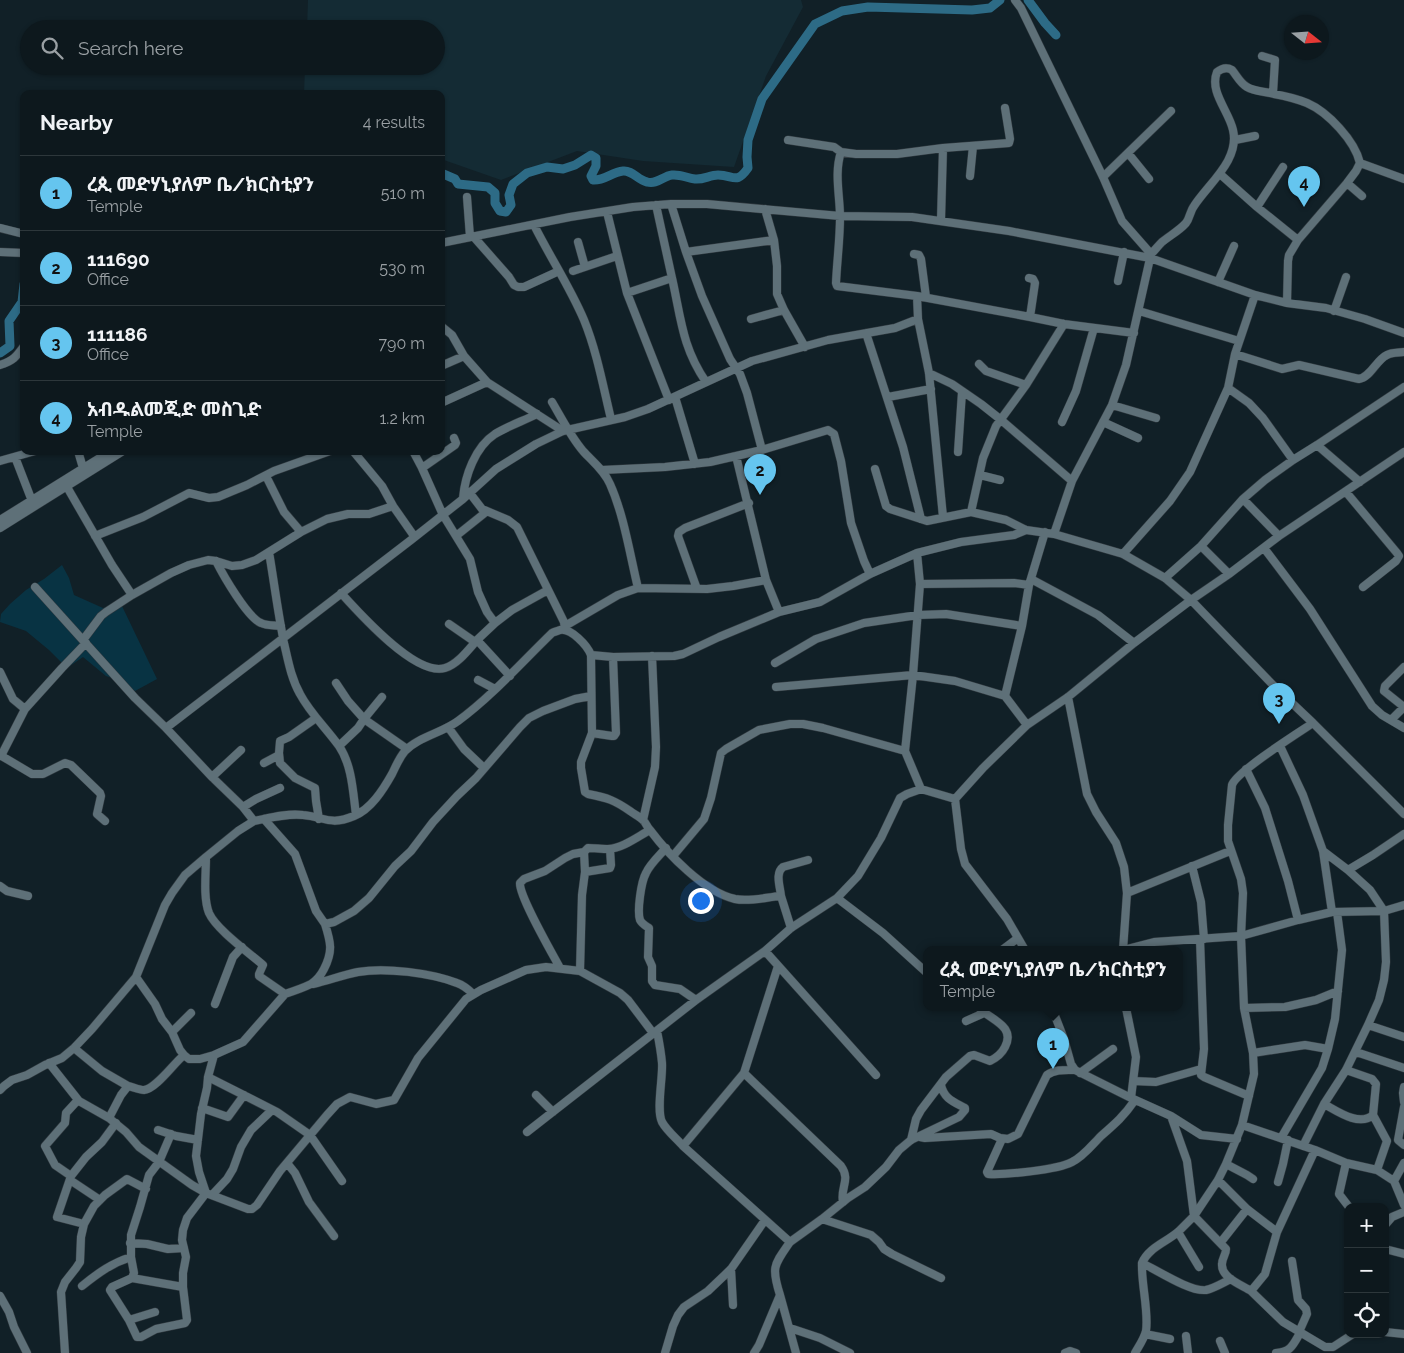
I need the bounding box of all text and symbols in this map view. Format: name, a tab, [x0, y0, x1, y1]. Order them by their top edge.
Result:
north arrow	[1284, 15, 1329, 60]
search box	[20, 20, 445, 75]
icon: search	[38, 34, 66, 62]
text: Search here	[78, 37, 184, 59]
text: Nearby	[40, 110, 113, 135]
text: 4 results	[363, 113, 425, 132]
pin: 4	[1288, 166, 1320, 207]
text: ረጲ መድሃኒያለም ቤ/ክርስቲያን	[87, 173, 314, 195]
text: 1	[52, 184, 60, 203]
text: 510 m	[381, 184, 425, 203]
text: Temple	[87, 197, 143, 216]
text: 111690	[87, 248, 150, 270]
text: 2	[51, 259, 61, 278]
text: 530 m	[379, 259, 425, 278]
text: Office	[87, 270, 129, 289]
text: 111186	[87, 323, 148, 345]
text: 3	[52, 334, 60, 353]
text: 790 m	[379, 334, 425, 353]
text: Office	[87, 345, 129, 364]
text: አብዱልመጂድ መስጊድ	[87, 398, 262, 420]
text: 4	[51, 409, 61, 428]
text: 1.2 km	[380, 409, 425, 428]
text: Temple	[87, 422, 143, 441]
pin: 2	[744, 454, 776, 495]
pin: 3	[1263, 683, 1295, 724]
your location	[688, 888, 714, 914]
popup	[923, 946, 1183, 1011]
text: ረጲ መድሃኒያለም ቤ/ክርስቲያን	[939, 958, 1167, 980]
text: Temple	[939, 982, 995, 1001]
pin: 1	[1037, 1028, 1069, 1069]
map controls	[1344, 1203, 1389, 1338]
button: +	[1344, 1203, 1389, 1248]
button: −	[1344, 1248, 1389, 1293]
button: locate	[1344, 1293, 1389, 1338]

